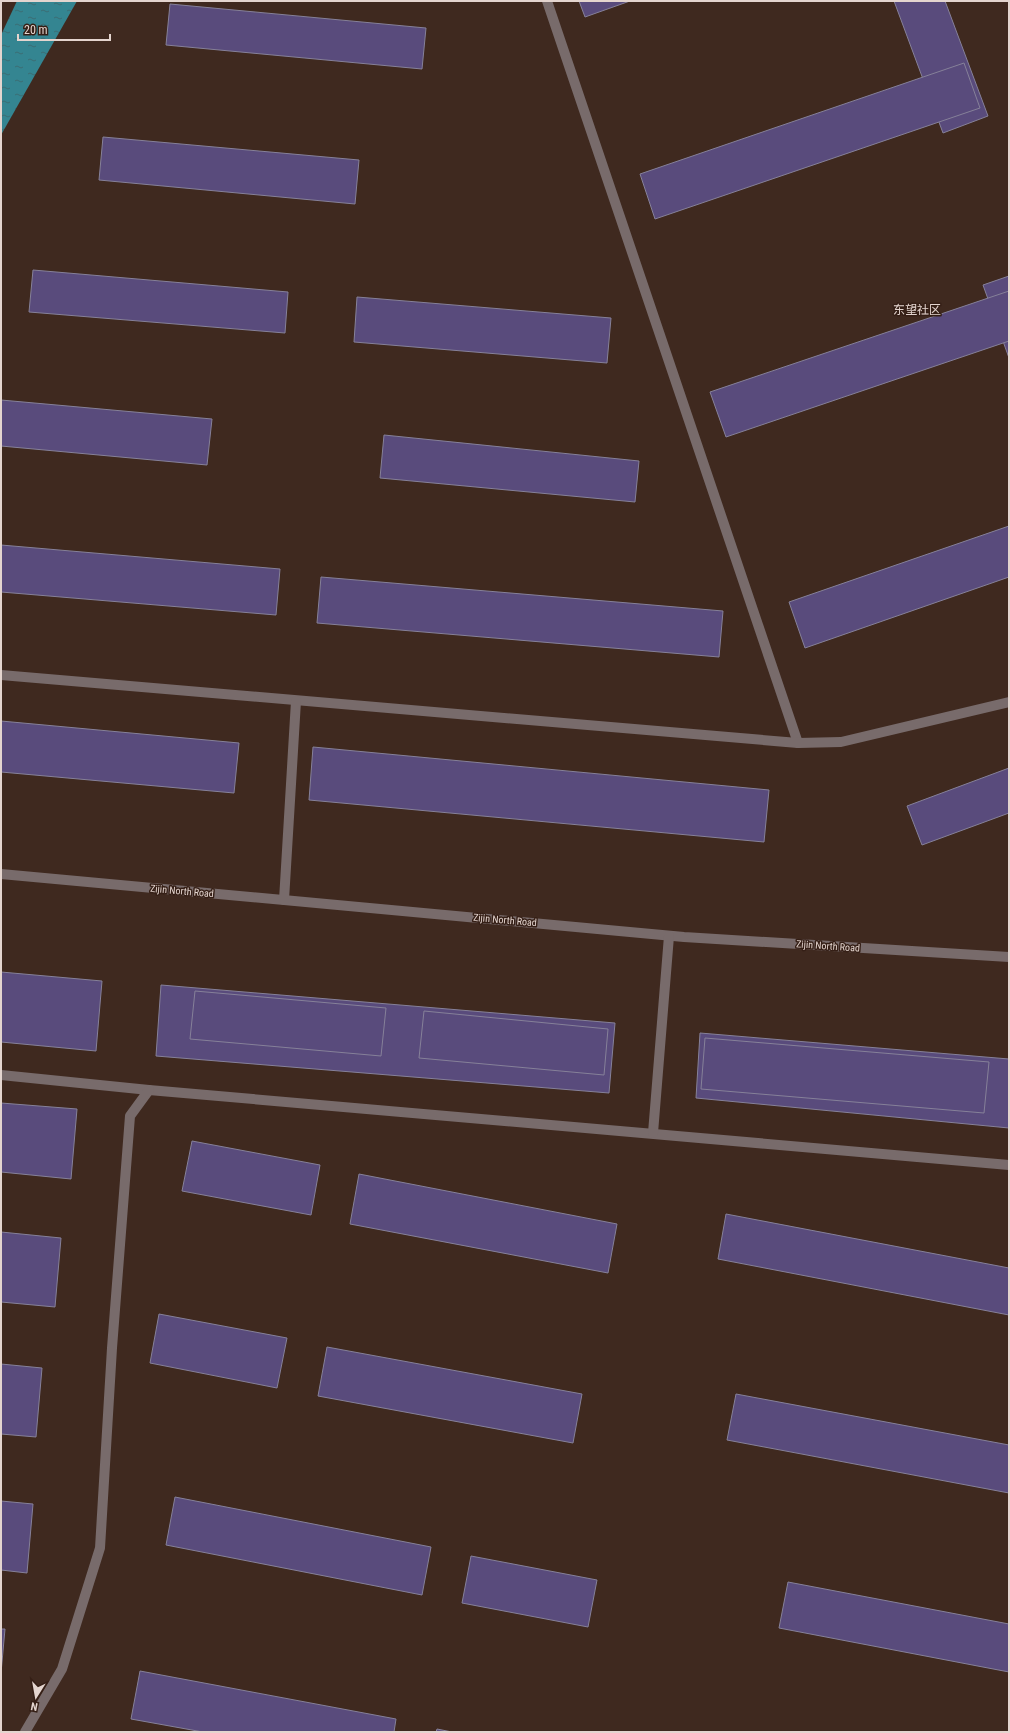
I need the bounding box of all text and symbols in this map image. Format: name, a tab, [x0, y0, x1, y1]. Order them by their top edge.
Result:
scale bar	[18, 16, 110, 42]
text: 20 m	[24, 23, 48, 37]
district label: 东望社区	[893, 303, 941, 317]
street label: Zijin North Road	[150, 883, 214, 899]
street label: Zijin North Road	[473, 912, 537, 928]
street label: Zijin North Road	[796, 938, 860, 954]
north arrow	[16, 1677, 56, 1717]
text: N	[29, 1699, 39, 1713]

